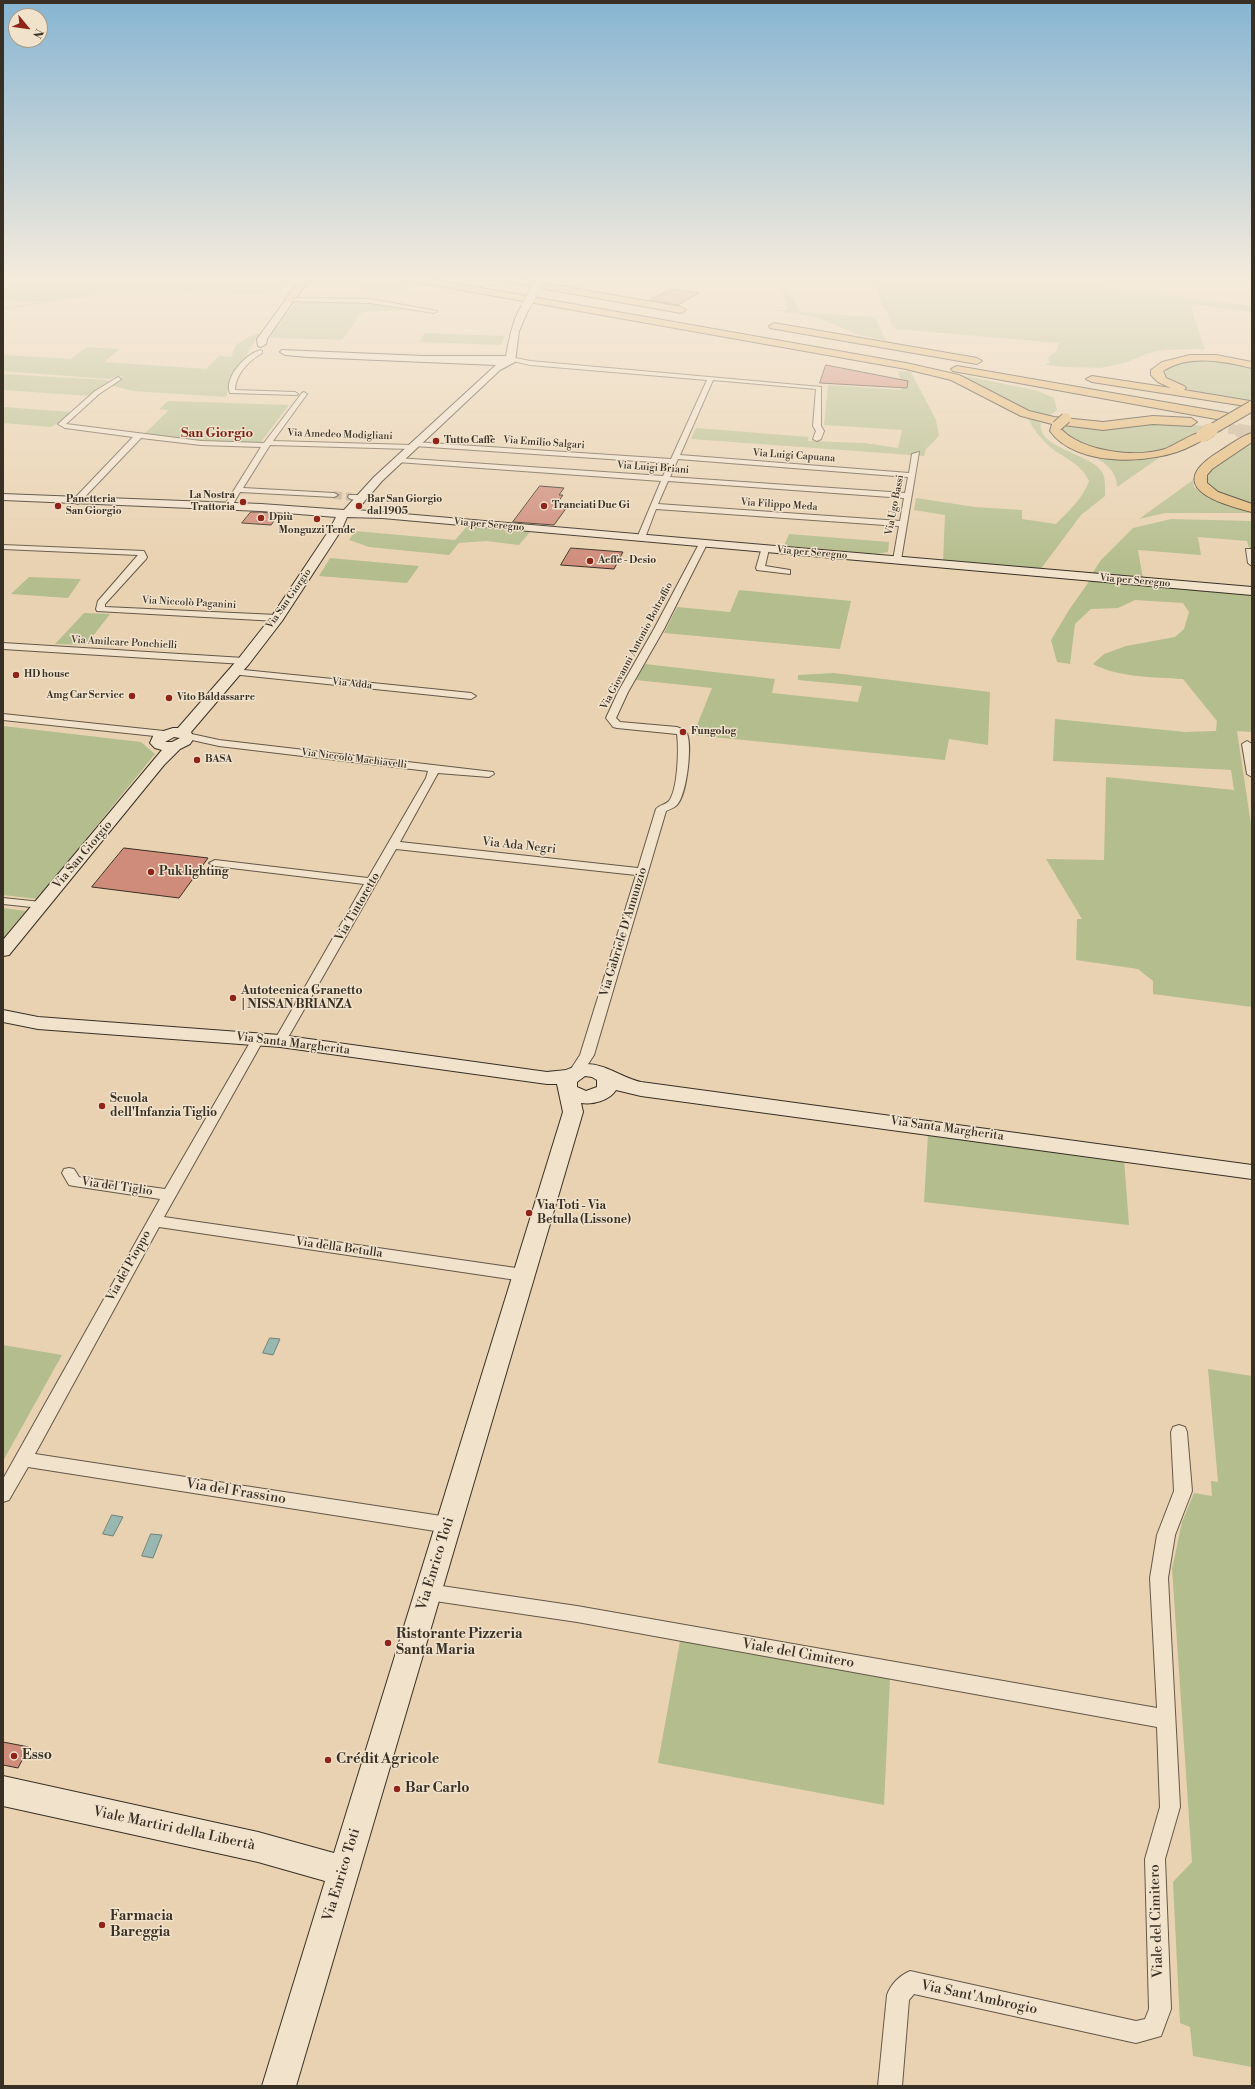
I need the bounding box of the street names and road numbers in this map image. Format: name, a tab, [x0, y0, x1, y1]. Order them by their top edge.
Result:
street label: Via Amedeo Modigliani	[287, 427, 393, 443]
street label: Via Emilio Salgari	[503, 434, 585, 452]
street label: Via Luigi Capuana	[752, 447, 836, 465]
street label: Via Luigi Briani	[617, 459, 689, 477]
street label: Via Ugo Bassi	[883, 474, 907, 536]
street label: Via Filippo Meda	[740, 496, 818, 514]
street label: Via per Seregno	[453, 516, 525, 534]
street label: Via per Seregno	[776, 544, 848, 562]
street label: Via San Giorgio	[264, 567, 314, 631]
street label: Via per Seregno	[1099, 572, 1171, 590]
street label: Via Giovanni Antonio Boltraffio	[598, 580, 676, 712]
street label: Via Niccolò Paganini	[142, 595, 236, 611]
street label: Via Amilcare Ponchielli	[70, 634, 178, 652]
street label: Via Adda	[331, 676, 373, 692]
street label: Via Niccolò Machiavelli	[301, 747, 407, 771]
street label: Via San Giorgio	[50, 818, 116, 892]
street label: Via Ada Negri	[481, 835, 557, 857]
street label: Via Gabriele D'Annunzio	[597, 865, 651, 999]
street label: Via Tintoretto	[333, 870, 383, 944]
street label: Via Santa Margherita	[235, 1030, 351, 1058]
street label: Via Santa Margherita	[889, 1114, 1005, 1144]
street label: Via del Tiglio	[80, 1175, 154, 1199]
street label: Via del Pioppo	[104, 1228, 154, 1304]
street label: Via della Betulla	[295, 1235, 383, 1261]
street label: Via del Frassino	[185, 1476, 287, 1508]
street label: Via Enrico Toti	[414, 1515, 458, 1613]
street label: Viale del Cimitero	[741, 1636, 855, 1672]
street label: Viale Martiri della Libertà	[91, 1804, 257, 1854]
street label: Via Enrico Toti	[320, 1826, 364, 1924]
street label: Viale del Cimitero	[1147, 1864, 1167, 1978]
street label: Via Sant'Ambrogio	[919, 1977, 1039, 2019]

